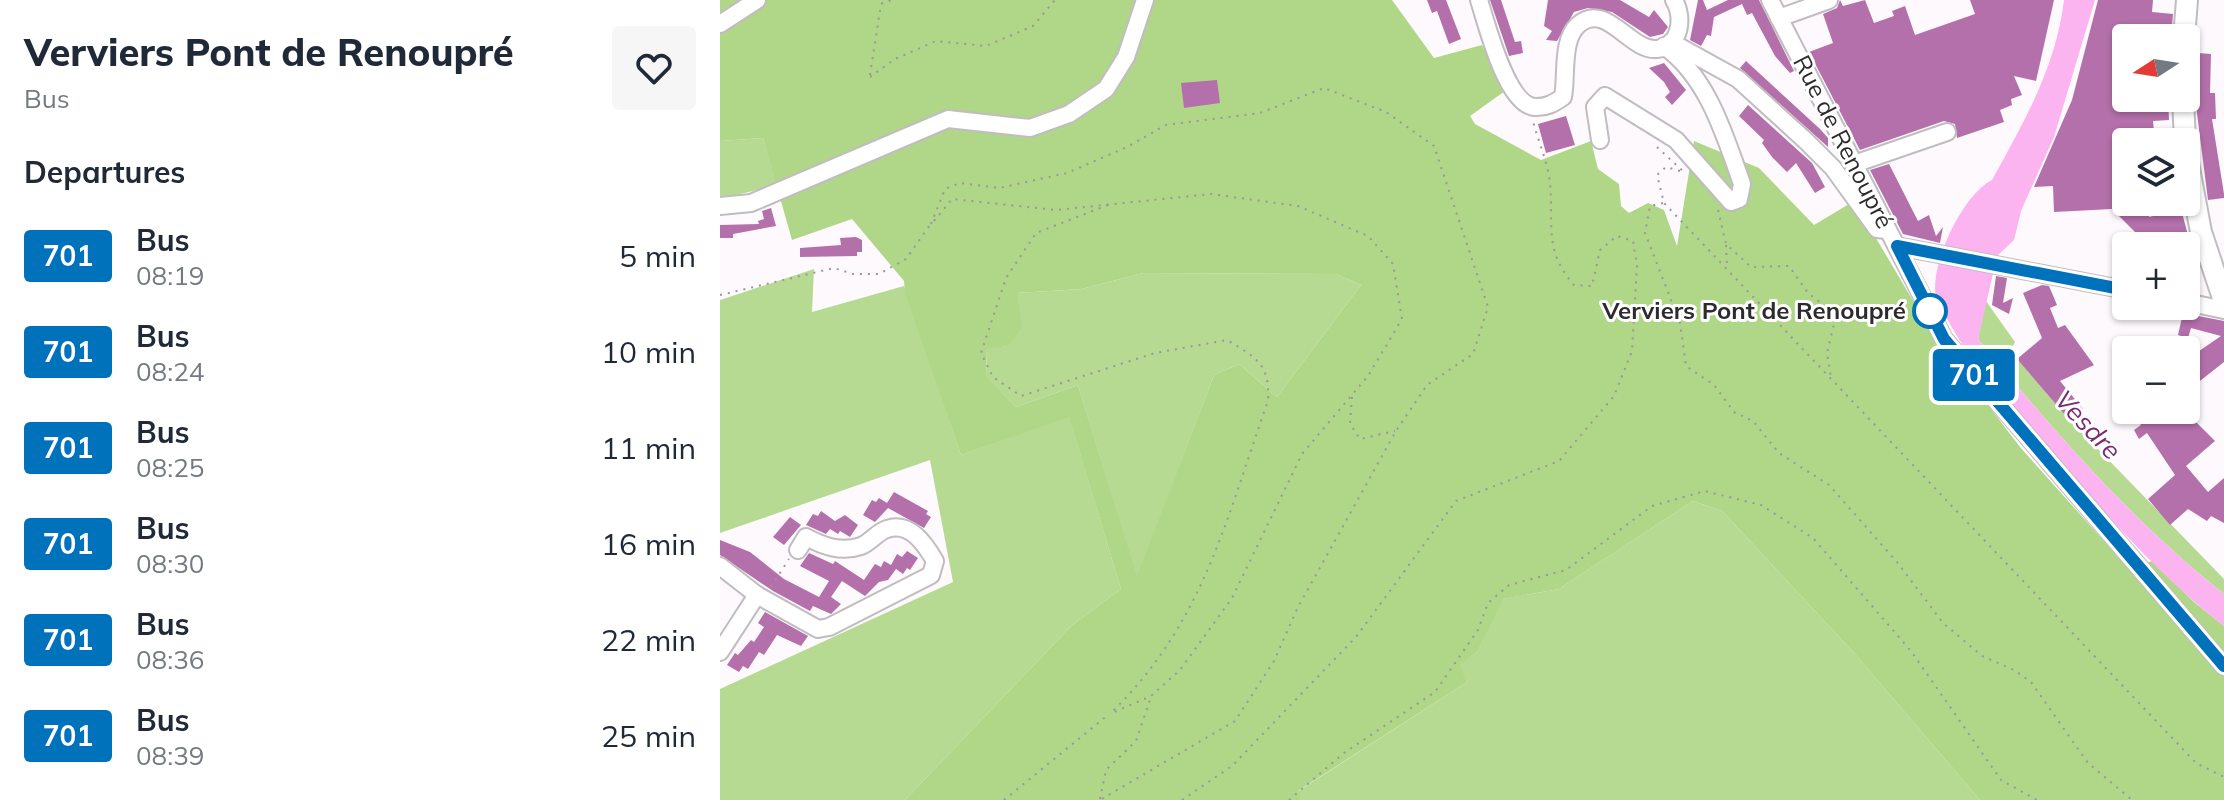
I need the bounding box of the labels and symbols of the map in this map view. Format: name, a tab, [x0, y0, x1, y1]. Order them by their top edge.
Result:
north arrow	[2112, 24, 2200, 112]
street label: Rue de Renoupré	[1787, 50, 1901, 233]
marker: Verviers Pont de Renoupré	[1913, 294, 1947, 328]
place label: Verviers Pont de Renoupré	[1601, 295, 1906, 325]
line badge: 701	[1928, 349, 2020, 401]
water label: Vesdre	[2048, 383, 2129, 466]

